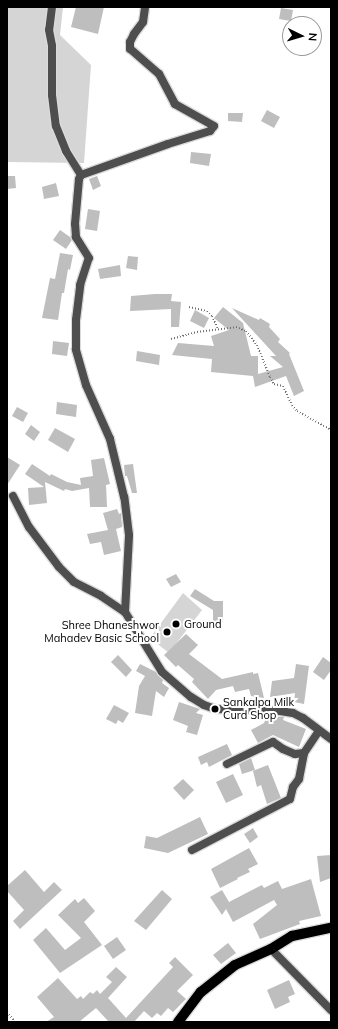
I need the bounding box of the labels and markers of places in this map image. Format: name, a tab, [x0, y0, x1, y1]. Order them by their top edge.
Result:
place label: Ground	[184, 617, 222, 631]
place label: Shree Dhaneshwor Mahadev Basic School	[44, 619, 159, 645]
marker: Ground	[171, 619, 181, 629]
marker: Shree Dhaneshwor Mahadev Basic School	[162, 627, 172, 637]
place label: Sankalpa Milk Curd Shop	[223, 696, 294, 722]
marker: Sankalpa Milk Curd Shop	[210, 704, 220, 714]

